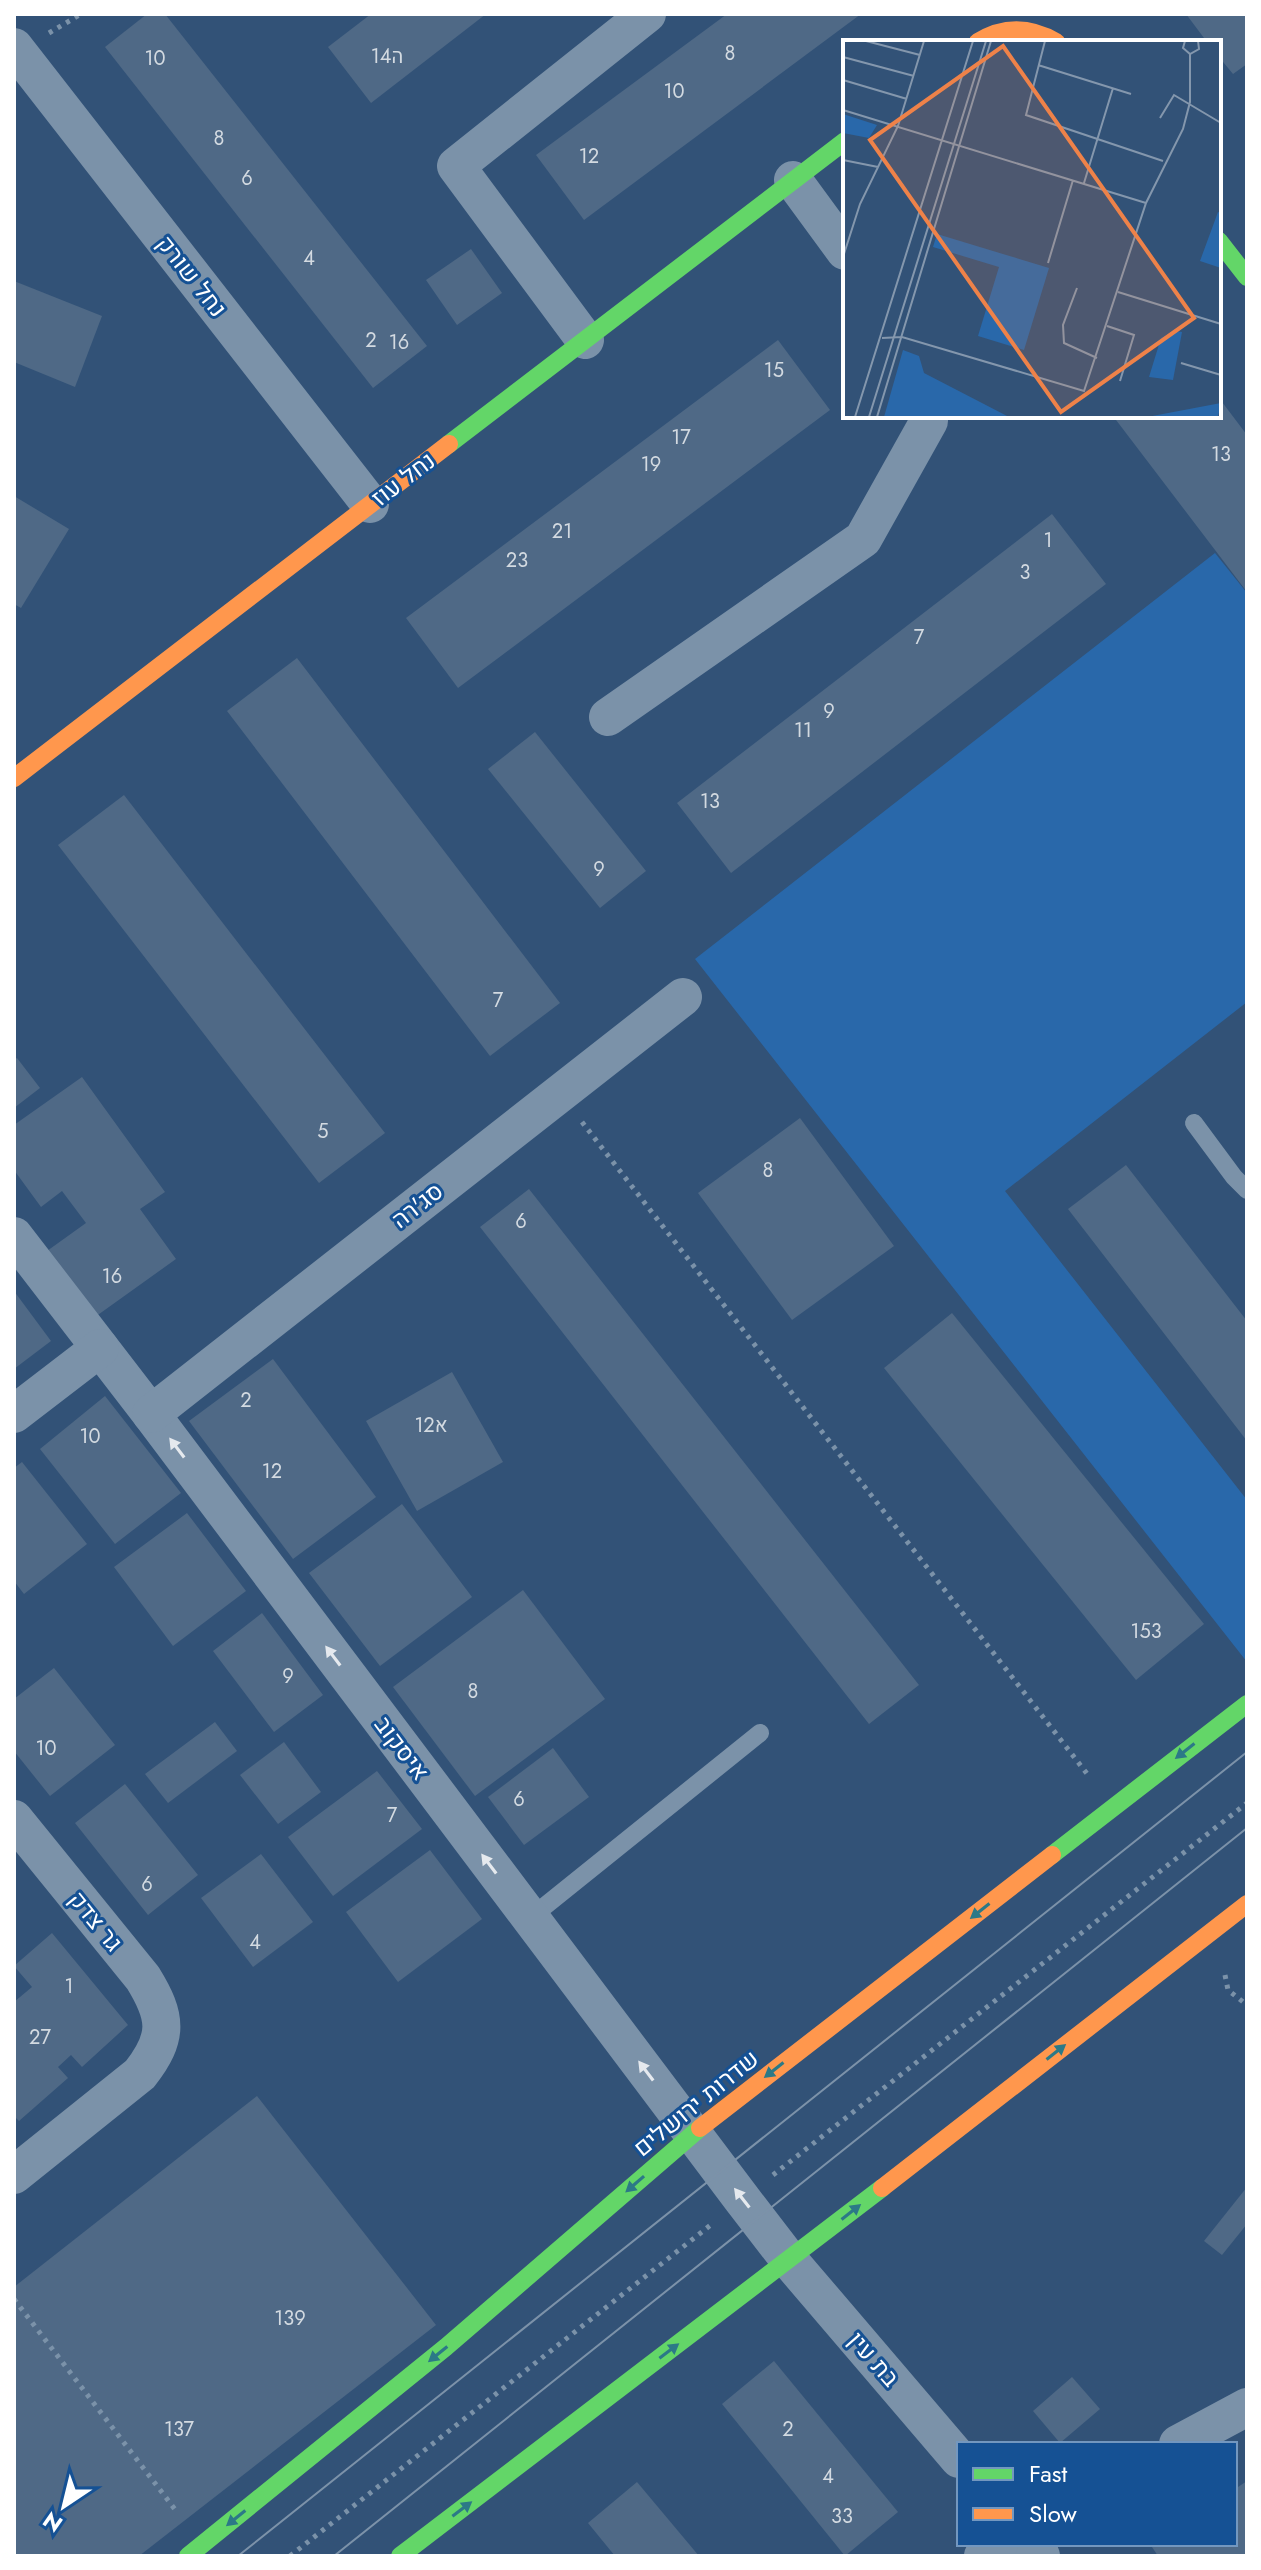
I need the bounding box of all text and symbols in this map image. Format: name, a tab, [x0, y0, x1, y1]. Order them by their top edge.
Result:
house number: 8	[725, 39, 735, 68]
inset map	[843, 40, 1221, 418]
house number: 14ה	[371, 42, 403, 71]
house number: 10	[145, 44, 166, 73]
house number: 10	[664, 77, 685, 106]
house number: 8	[214, 124, 224, 153]
house number: 12	[579, 142, 599, 171]
house number: 6	[241, 164, 253, 193]
street label: נחל שורק	[149, 228, 235, 324]
house number: 4	[303, 244, 315, 273]
house number: 2	[365, 326, 377, 355]
house number: 16	[389, 328, 409, 357]
house number: 15	[764, 356, 784, 385]
house number: 17	[671, 423, 691, 452]
house number: 13	[1211, 440, 1231, 469]
street label: נחל עוז	[364, 443, 442, 515]
house number: 19	[641, 450, 661, 479]
house number: 21	[552, 517, 572, 546]
house number: 1	[1044, 526, 1053, 555]
house number: 23	[506, 546, 528, 575]
house number: 3	[1020, 558, 1031, 587]
house number: 7	[914, 623, 925, 652]
house number: 9	[823, 697, 835, 726]
house number: 11	[794, 716, 812, 745]
house number: 13	[700, 787, 720, 816]
house number: 9	[593, 855, 605, 884]
house number: 7	[493, 986, 504, 1015]
house number: 5	[317, 1117, 329, 1146]
house number: 8	[763, 1156, 773, 1185]
street label: סג'רה	[384, 1174, 450, 1236]
house number: 6	[515, 1207, 527, 1236]
house number: 16	[102, 1262, 122, 1291]
house number: 2	[240, 1386, 252, 1415]
house number: 12א	[414, 1411, 448, 1440]
house number: 10	[80, 1422, 101, 1451]
one-way arrow	[169, 1438, 185, 1458]
house number: 12	[262, 1457, 282, 1486]
house number: 153	[1130, 1617, 1162, 1646]
one-way arrow	[325, 1646, 341, 1666]
house number: 9	[282, 1662, 294, 1691]
house number: 8	[468, 1677, 478, 1706]
street label: איסקוב	[366, 1708, 438, 1788]
house number: 10	[36, 1734, 57, 1763]
one-way arrow	[1175, 1743, 1195, 1759]
house number: 6	[513, 1785, 525, 1814]
house number: 7	[387, 1801, 398, 1830]
one-way arrow	[482, 1853, 497, 1874]
house number: 6	[141, 1870, 153, 1899]
street label: גר צדק	[61, 1883, 131, 1959]
one-way arrow	[970, 1902, 990, 1918]
house number: 4	[249, 1928, 261, 1957]
house number: 1	[65, 1972, 74, 2001]
house number: 27	[29, 2023, 51, 2052]
street label: שדרות ירושלים	[626, 2041, 766, 2165]
one-way arrow	[1046, 2045, 1066, 2061]
one-way arrow	[639, 2061, 655, 2081]
one-way arrow	[764, 2061, 784, 2078]
one-way arrow	[625, 2175, 645, 2192]
one-way arrow	[734, 2188, 750, 2208]
one-way arrow	[841, 2204, 861, 2221]
house number: 139	[274, 2304, 306, 2333]
street label: בת עין	[840, 2324, 908, 2394]
one-way arrow	[659, 2344, 679, 2360]
one-way arrow	[428, 2345, 448, 2362]
house number: 137	[164, 2415, 195, 2444]
house number: 2	[782, 2415, 794, 2444]
legend	[957, 2442, 1237, 2546]
text: Fast	[1029, 2456, 1067, 2491]
house number: 4	[822, 2462, 834, 2491]
north arrow	[24, 2466, 104, 2546]
text: Slow	[1029, 2496, 1077, 2531]
one-way arrow	[452, 2501, 472, 2517]
house number: 33	[831, 2502, 853, 2531]
text: N	[36, 2504, 69, 2540]
one-way arrow	[226, 2509, 246, 2525]

